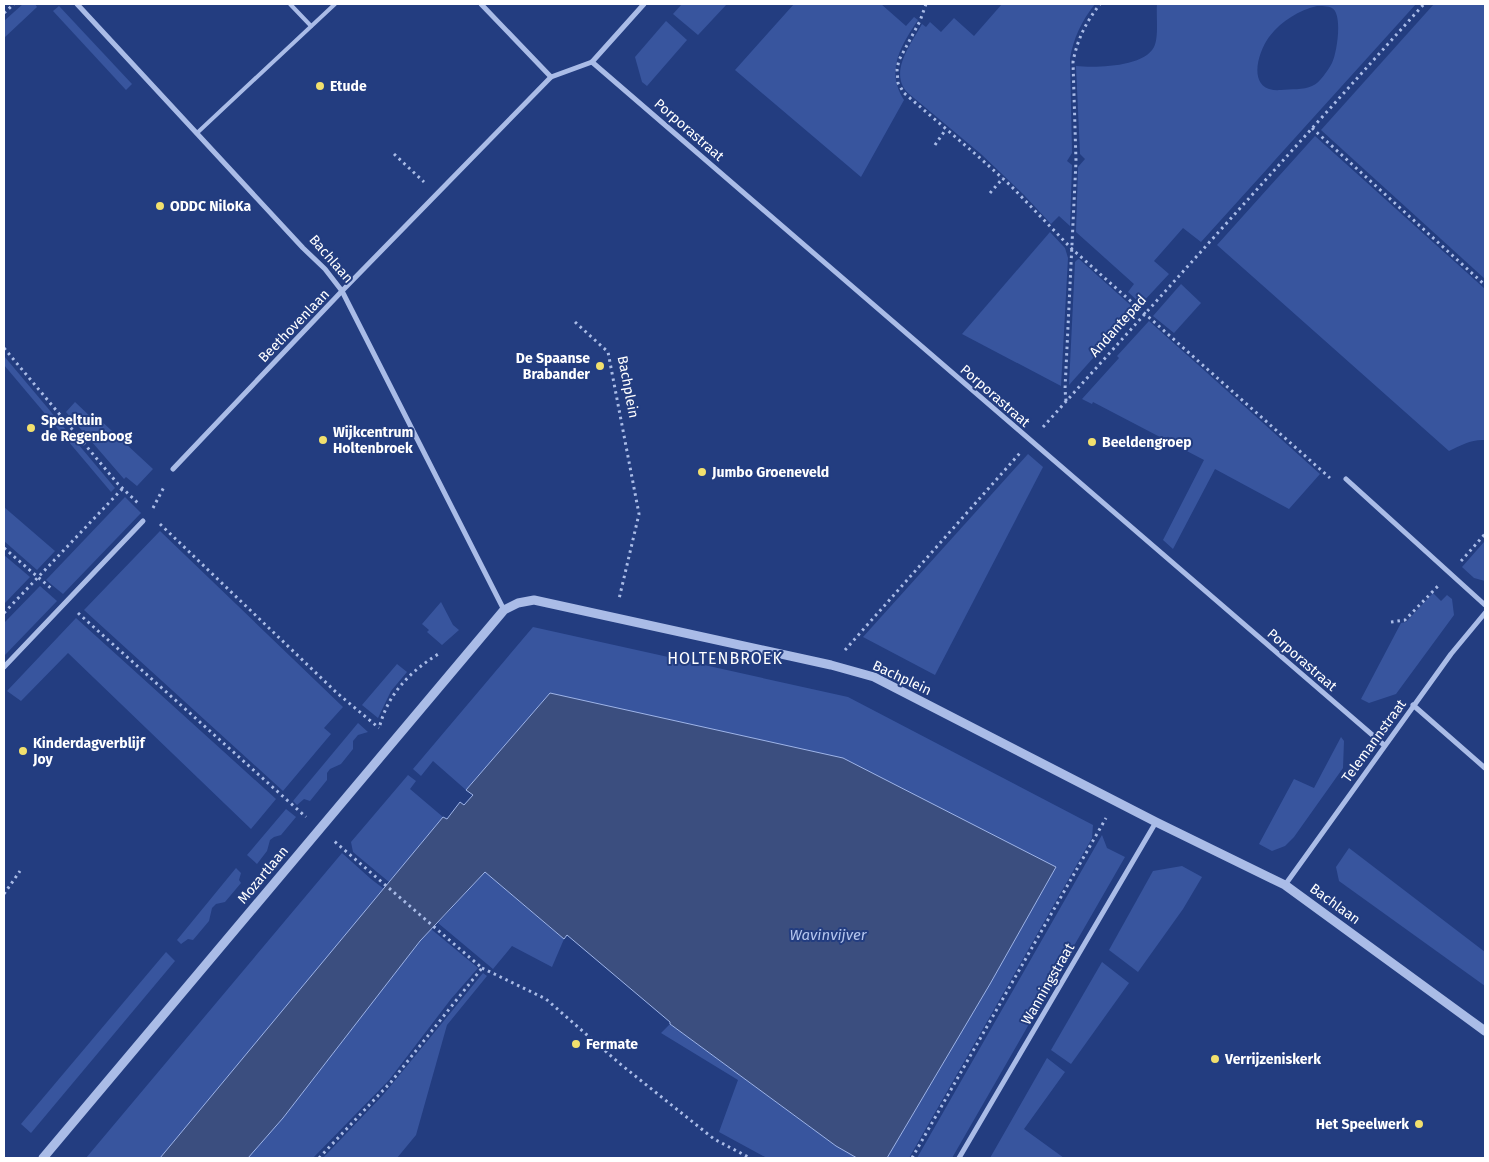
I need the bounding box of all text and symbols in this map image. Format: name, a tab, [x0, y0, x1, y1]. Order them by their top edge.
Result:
place label: Etude	[330, 78, 367, 95]
marker: Etude	[314, 80, 326, 92]
street label: Porporastraat	[651, 95, 728, 166]
place label: ODDC NiloKa	[170, 198, 251, 215]
marker: ODDC NiloKa	[154, 200, 166, 212]
street label: Bachlaan	[305, 231, 357, 287]
street label: Beethovenlaan	[255, 286, 333, 366]
street label: Andantepad	[1086, 292, 1150, 360]
place label: De Spaanse Brabander	[516, 350, 590, 383]
street label: Bachplein	[614, 354, 642, 420]
marker: De Spaanse Brabander	[594, 360, 606, 372]
street label: Porporastraat	[957, 361, 1034, 432]
place label: Speeltuin de Regenboog	[41, 412, 133, 445]
marker: Speeltuin de Regenboog	[25, 422, 37, 434]
place label: Wijkcentrum Holtenbroek	[333, 424, 414, 457]
marker: Wijkcentrum Holtenbroek	[317, 434, 329, 446]
place label: Beeldengroep	[1102, 434, 1192, 451]
marker: Beeldengroep	[1086, 436, 1098, 448]
place label: Jumbo Groeneveld	[711, 464, 829, 481]
marker: Jumbo Groeneveld	[696, 466, 708, 478]
street label: Porporastraat	[1264, 625, 1341, 696]
district label: HOLTENBROEK	[667, 649, 783, 668]
street label: Bachplein	[870, 657, 934, 699]
street label: Telemannstraat	[1338, 695, 1410, 786]
place label: Kinderdagverblijf Joy	[32, 735, 147, 768]
marker: Kinderdagverblijf Joy	[17, 745, 29, 757]
street label: Mozartlaan	[234, 843, 292, 907]
street label: Bachlaan	[1306, 880, 1364, 928]
water label: Wavinvijver	[789, 926, 868, 944]
street label: Wanningstraat	[1018, 939, 1079, 1028]
place label: Fermate	[586, 1036, 638, 1053]
marker: Fermate	[570, 1038, 582, 1050]
place label: Verrijzeniskerk	[1224, 1051, 1321, 1068]
marker: Verrijzeniskerk	[1209, 1053, 1221, 1065]
place label: Het Speelwerk	[1316, 1116, 1409, 1133]
marker: Het Speelwerk	[1413, 1118, 1425, 1130]

